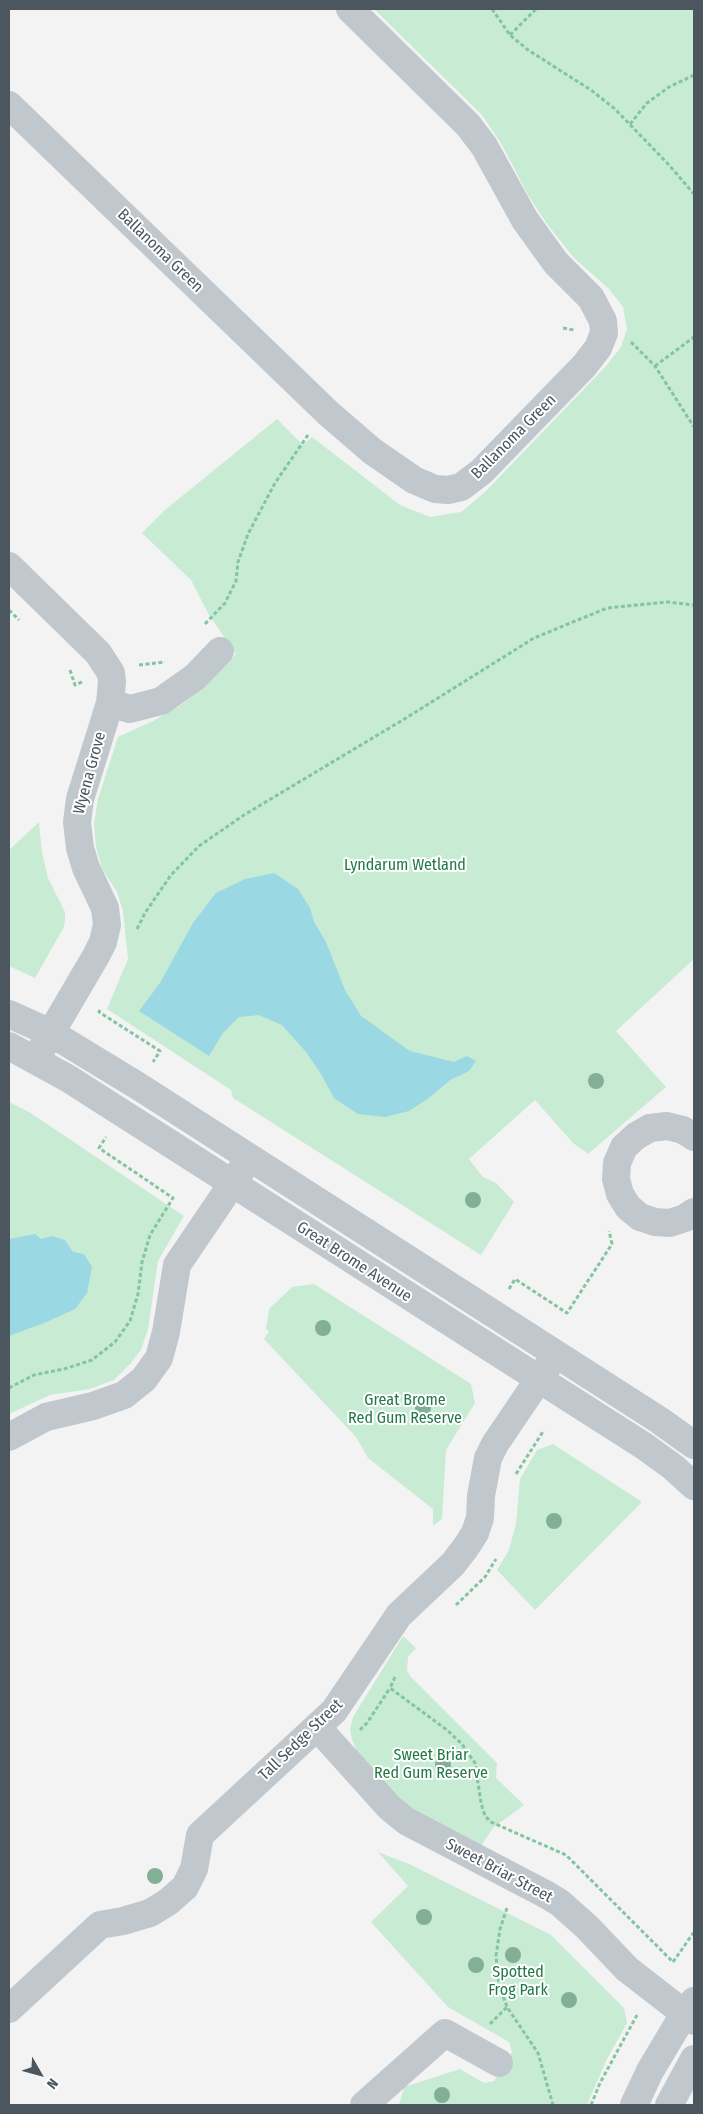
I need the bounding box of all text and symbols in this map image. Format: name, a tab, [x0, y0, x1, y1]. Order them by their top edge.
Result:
street label: Ballanoma Green	[113, 205, 207, 297]
street label: Ballanoma Green	[468, 391, 560, 483]
street label: Wyena Grove	[70, 730, 110, 816]
park label: Lyndarum Wetland	[344, 856, 466, 876]
street label: Great Brome Avenue	[293, 1218, 415, 1306]
park label: Great Brome Red Gum Reserve	[348, 1391, 462, 1429]
street label: Tall Sedge Street	[255, 1695, 347, 1785]
park label: Sweet Briar Red Gum Reserve	[374, 1746, 488, 1784]
street label: Sweet Briar Street	[442, 1835, 556, 1907]
park label: Spotted Frog Park	[488, 1963, 548, 2001]
north arrow	[15, 2049, 65, 2099]
text: N	[43, 2075, 61, 2092]

